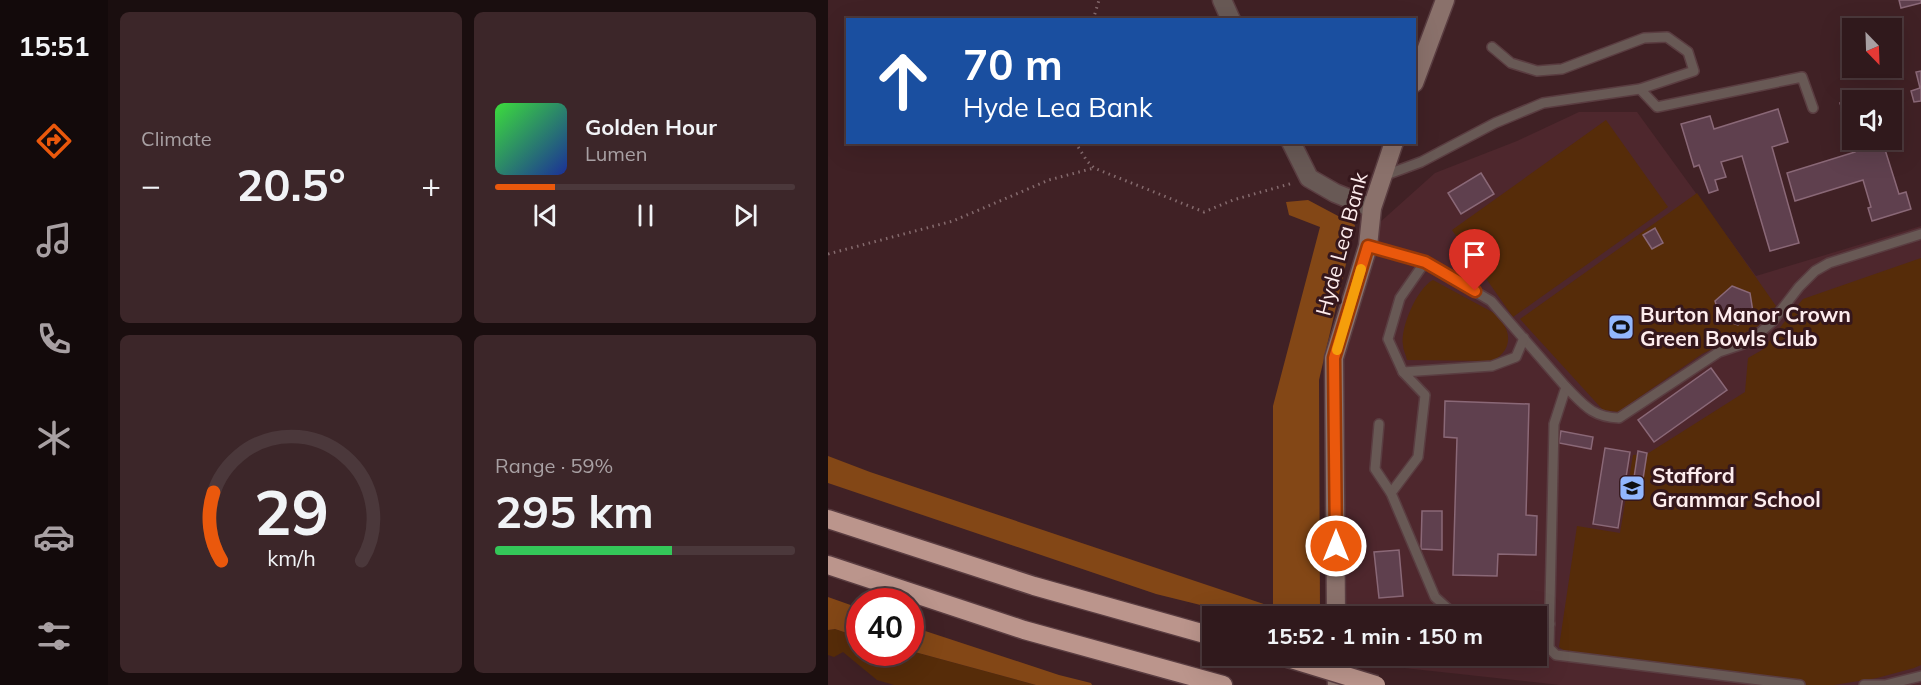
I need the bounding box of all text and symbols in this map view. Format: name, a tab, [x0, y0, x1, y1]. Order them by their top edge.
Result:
north arrow	[1842, 18, 1902, 78]
map controls	[1842, 18, 1902, 150]
text: 15:51	[18, 29, 90, 63]
text: 70 m	[963, 38, 1063, 91]
icon: ahead	[864, 42, 942, 120]
text: Hyde Lea Bank	[963, 90, 1153, 124]
button: sound	[1842, 90, 1902, 150]
text: Golden Hour	[585, 113, 717, 141]
icon: directions	[33, 120, 75, 162]
text: Climate	[141, 126, 212, 151]
text: Lumen	[585, 141, 647, 166]
text: 20.5°	[236, 156, 346, 212]
text: −	[141, 164, 161, 205]
text: +	[421, 164, 441, 205]
street label: Hyde Lea Bank	[1309, 169, 1373, 318]
icon: previous	[529, 199, 562, 232]
icon: pause	[629, 199, 662, 232]
icon: next	[729, 199, 762, 232]
icon: music	[33, 219, 75, 261]
pin	[1449, 229, 1500, 291]
icon: arrive	[1458, 238, 1491, 271]
place label: Burton Manor Crown Green Bowls Club	[1640, 301, 1851, 351]
sports icon: Burton Manor Crown Green Bowls Club	[1606, 312, 1636, 342]
icon: phone	[33, 318, 75, 360]
icon: climate	[33, 417, 75, 459]
text: Range · 59%	[495, 453, 613, 478]
place label: Stafford Grammar School	[1652, 462, 1821, 512]
text: 29	[254, 472, 328, 551]
school or university icon: Stafford Grammar School	[1617, 473, 1647, 503]
text: 295 km	[495, 483, 654, 539]
position arrow	[1304, 514, 1368, 578]
icon: car	[33, 516, 75, 558]
text: km/h	[267, 544, 315, 571]
speed limit sign: 40	[846, 588, 924, 666]
icon: filters	[33, 615, 75, 657]
text: 15:52 · 1 min · 150 m	[1266, 622, 1483, 650]

